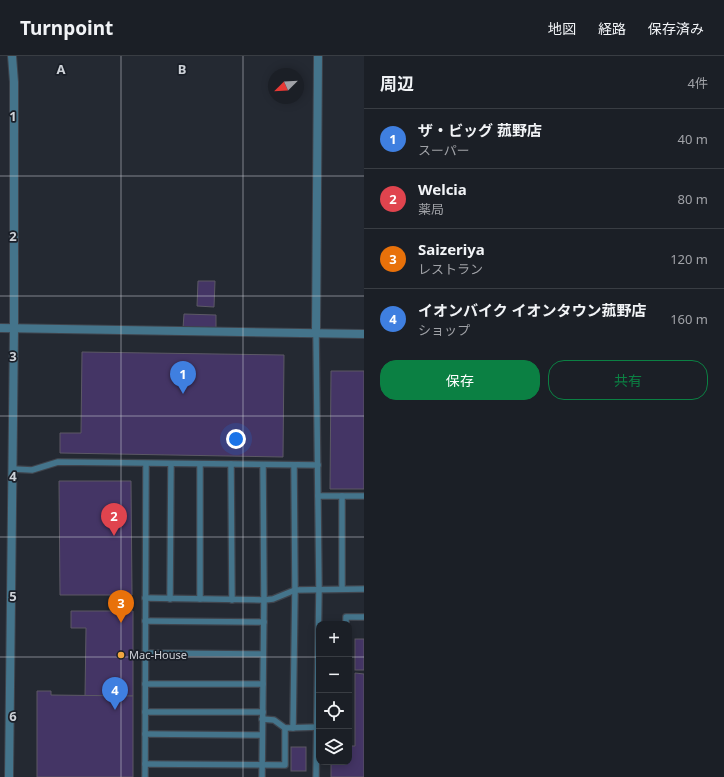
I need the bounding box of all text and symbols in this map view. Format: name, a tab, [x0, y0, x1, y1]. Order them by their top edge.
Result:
text: Turnpoint	[20, 15, 113, 41]
text: 地図	[548, 19, 576, 38]
text: 経路	[598, 19, 626, 38]
text: 保存済み	[648, 19, 704, 38]
text: A	[57, 60, 66, 78]
text: B	[178, 60, 186, 78]
north arrow	[268, 68, 304, 104]
text: 周辺	[380, 72, 414, 95]
text: 4件	[688, 74, 708, 92]
text: 1	[9, 107, 17, 125]
text: ザ・ビッグ 菰野店	[418, 120, 542, 140]
text: 1	[389, 130, 397, 148]
text: 40 m	[678, 130, 708, 148]
text: スーパー	[418, 141, 470, 159]
text: Welcia	[418, 179, 467, 199]
text: 2	[389, 190, 397, 208]
text: 80 m	[678, 190, 708, 208]
text: 薬局	[418, 200, 444, 218]
text: 2	[9, 227, 17, 245]
text: Saizeriya	[418, 239, 485, 259]
text: 3	[389, 250, 397, 268]
text: 120 m	[670, 250, 708, 268]
text: レストラン	[418, 260, 483, 278]
text: イオンバイク イオンタウン菰野店	[418, 300, 647, 320]
text: 4	[389, 310, 397, 328]
text: 160 m	[670, 310, 708, 328]
text: ショップ	[418, 321, 470, 339]
text: 3	[9, 347, 17, 365]
button: 保存	[380, 360, 540, 400]
button: 共有	[548, 360, 708, 400]
pin: 1	[170, 361, 196, 394]
your location	[226, 429, 246, 449]
text: 4	[9, 467, 17, 485]
pin: 2	[101, 503, 127, 536]
text: 5	[9, 587, 17, 605]
pin: 3	[108, 590, 134, 623]
map controls	[316, 621, 352, 765]
button: +	[316, 621, 352, 657]
place label: Mac-House	[129, 647, 187, 662]
marker: Mac-House	[116, 650, 126, 660]
button: −	[316, 657, 352, 693]
pin: 4	[102, 677, 128, 710]
button: locate	[316, 693, 352, 729]
text: 6	[9, 707, 17, 725]
button: layers	[316, 729, 352, 765]

